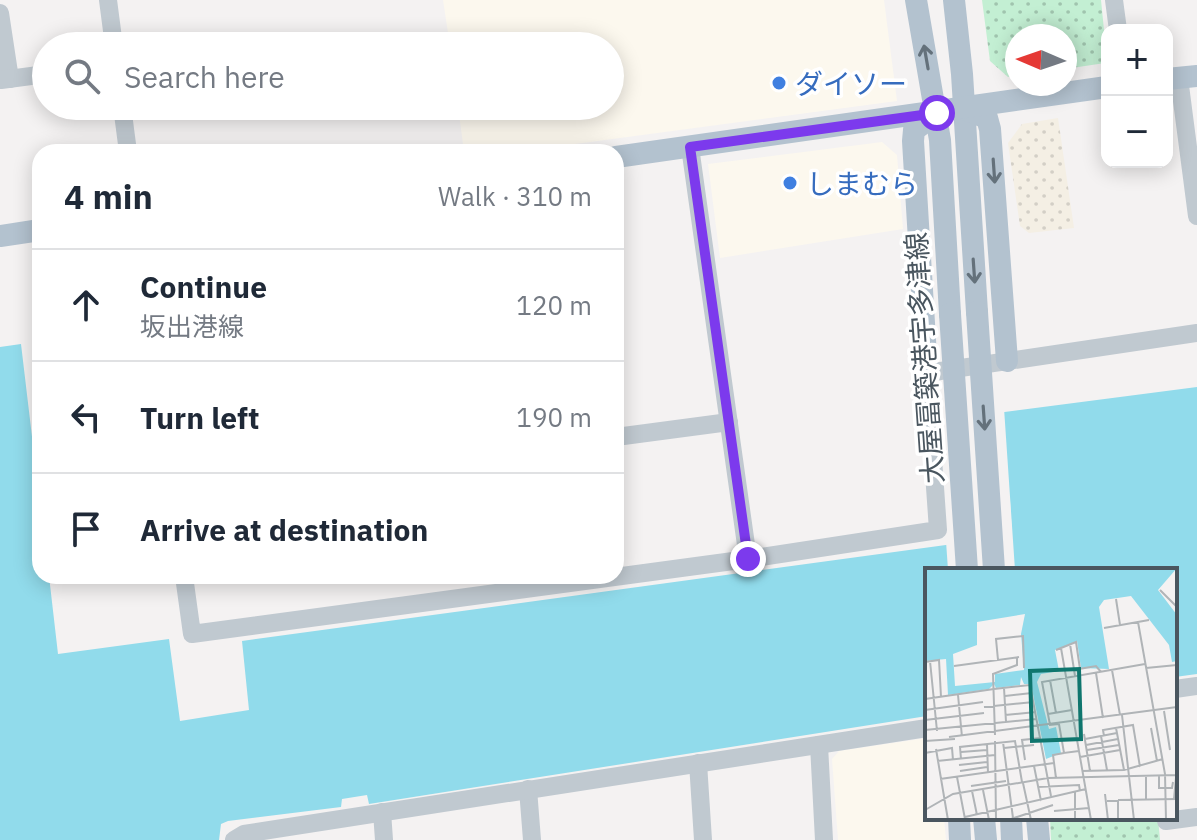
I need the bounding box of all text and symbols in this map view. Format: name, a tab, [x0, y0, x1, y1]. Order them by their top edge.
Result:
north arrow	[1005, 24, 1077, 96]
map controls	[1101, 24, 1173, 168]
button: +	[1101, 24, 1173, 96]
search box	[32, 32, 624, 120]
one-way arrow	[918, 45, 933, 70]
icon: search	[60, 54, 104, 98]
text: Search here	[124, 57, 285, 96]
place label: ダイソー	[795, 65, 907, 102]
marker: ダイソー	[770, 74, 788, 92]
route start	[919, 95, 955, 131]
button: −	[1101, 96, 1173, 168]
one-way arrow	[986, 157, 1001, 184]
place label: しまむら	[806, 165, 918, 202]
text: 4 min	[64, 174, 153, 218]
marker: しまむら	[781, 174, 799, 192]
text: Walk · 310 m	[438, 179, 592, 213]
street label: 大屋冨築港宇多津線	[897, 231, 951, 485]
one-way arrow	[967, 257, 982, 284]
text: Continue	[140, 267, 267, 306]
icon: ahead	[64, 283, 108, 327]
text: 120 m	[516, 288, 592, 322]
text: 坂出港線	[140, 309, 244, 343]
icon: left	[64, 395, 108, 439]
text: Turn left	[140, 398, 259, 437]
text: 190 m	[516, 400, 592, 434]
one-way arrow	[977, 404, 992, 431]
icon: arrive	[64, 507, 108, 551]
text: Arrive at destination	[140, 510, 428, 549]
route end	[730, 541, 766, 577]
inset map	[925, 568, 1177, 820]

